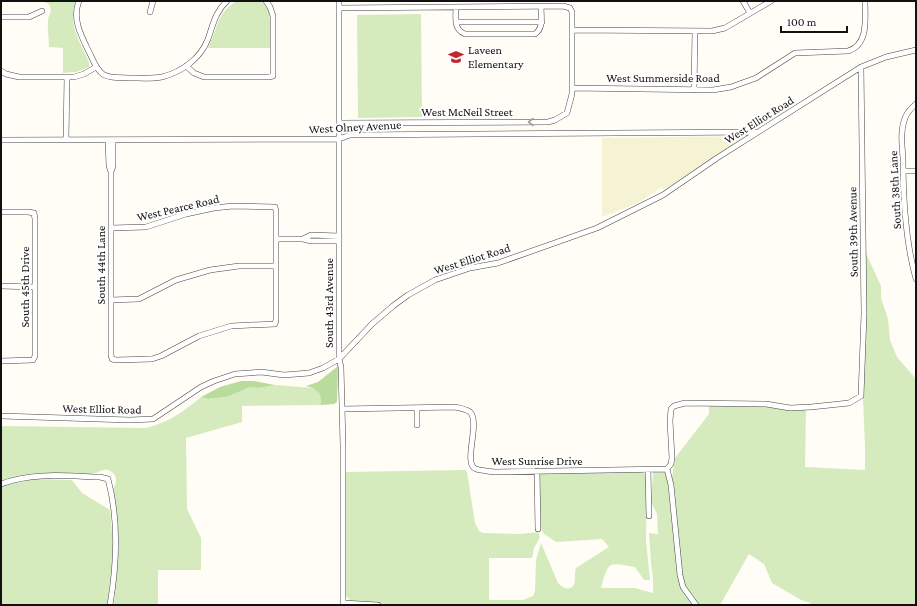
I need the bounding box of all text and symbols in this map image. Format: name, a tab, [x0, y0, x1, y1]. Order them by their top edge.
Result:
scale bar	[781, 8, 847, 34]
text: 100 m	[787, 15, 817, 29]
place label: Laveen Elementary	[468, 43, 524, 71]
school or university icon: Laveen Elementary	[447, 48, 465, 66]
street label: West Summerside Road	[606, 71, 720, 85]
street label: West Elliot Road	[722, 93, 797, 147]
street label: West McNeil Street	[421, 105, 514, 119]
street label: West Olney Avenue	[308, 118, 402, 136]
one-way arrow	[528, 118, 534, 126]
street label: South 38th Lane	[886, 150, 904, 230]
street label: South 39th Avenue	[845, 187, 861, 277]
street label: West Pearce Road	[135, 192, 221, 224]
street label: South 44th Lane	[94, 226, 108, 304]
street label: West Elliot Road	[432, 241, 513, 277]
street label: South 45th Drive	[18, 246, 32, 328]
street label: South 43rd Avenue	[322, 258, 336, 348]
street label: West Elliot Road	[62, 401, 142, 417]
street label: West Sunrise Drive	[492, 454, 582, 468]

